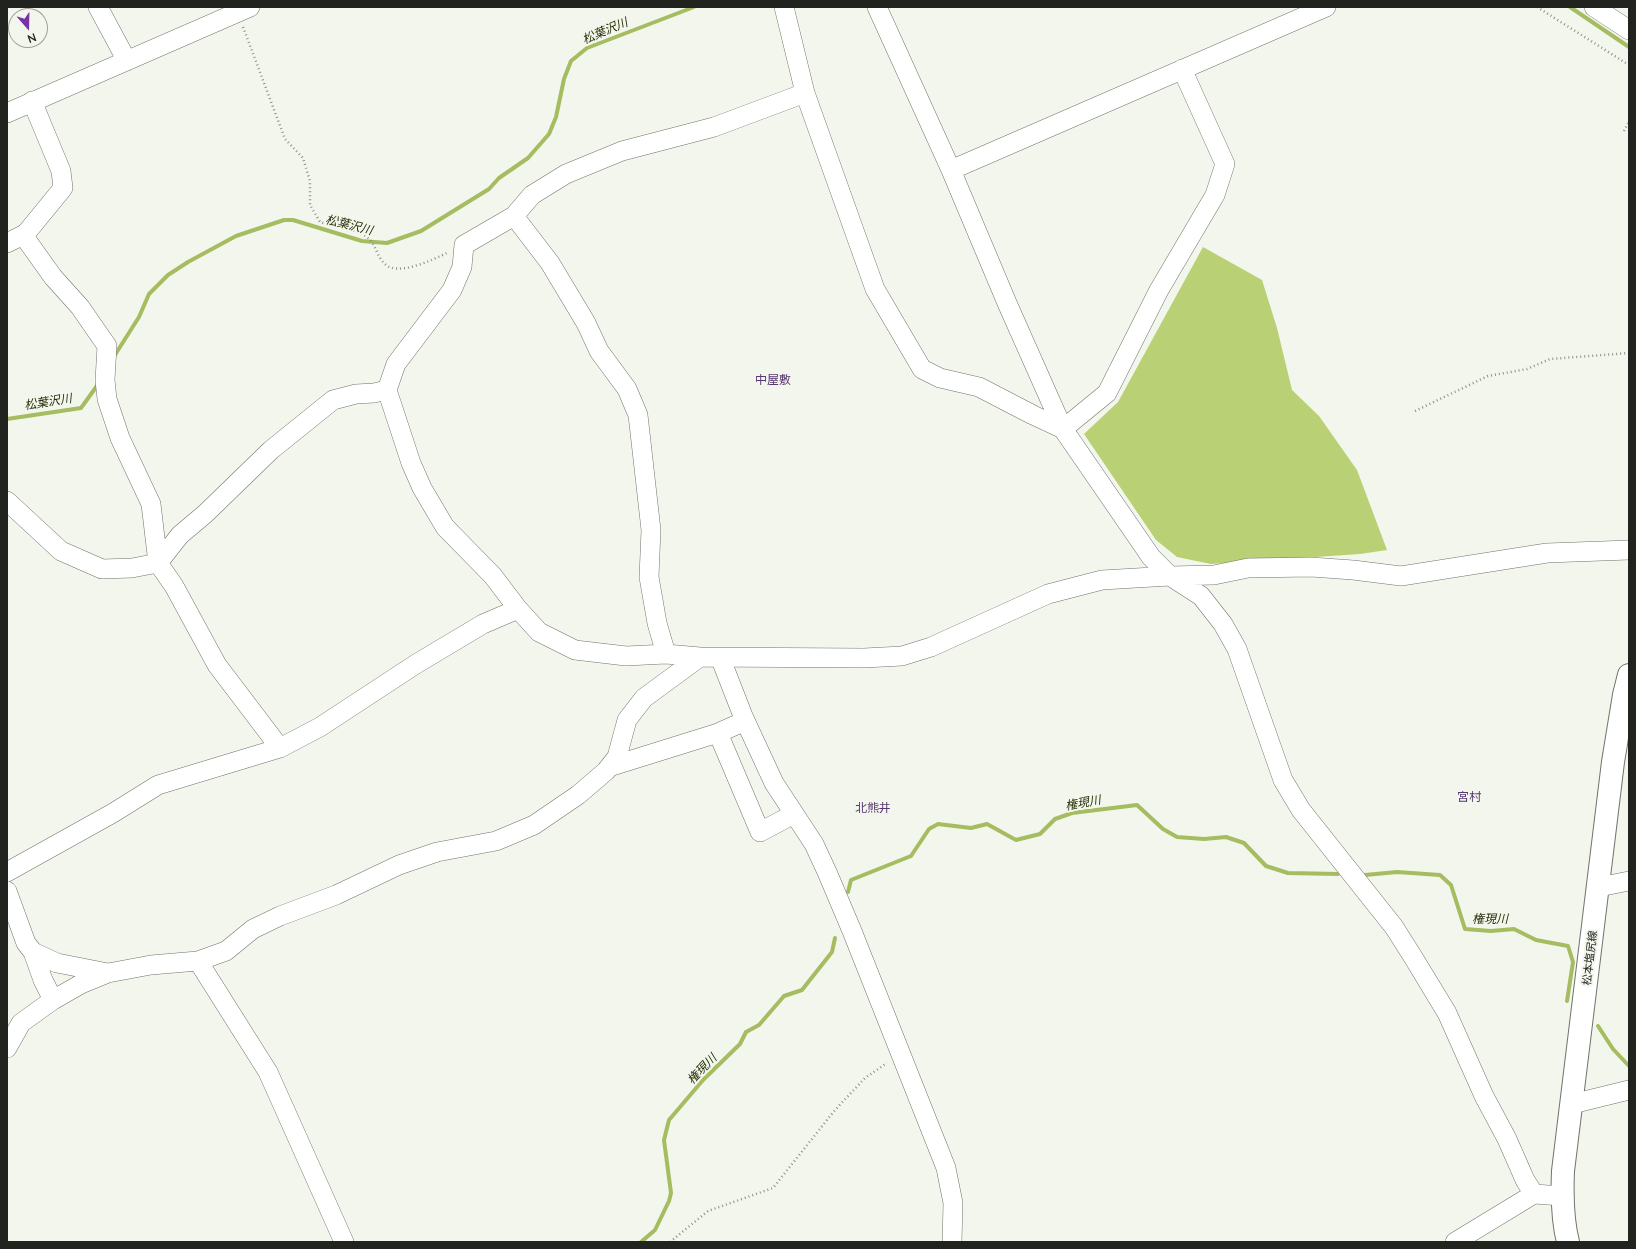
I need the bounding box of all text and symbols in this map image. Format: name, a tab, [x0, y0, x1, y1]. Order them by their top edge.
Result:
north arrow	[8, 8, 48, 48]
water label: 松葉沢川	[580, 15, 630, 47]
text: N	[26, 31, 38, 46]
water label: 松葉沢川	[324, 212, 374, 238]
district label: 中屋敷	[755, 373, 791, 387]
water label: 松葉沢川	[23, 391, 73, 413]
district label: 宮村	[1457, 790, 1481, 804]
water label: 権現川	[1064, 793, 1102, 813]
district label: 北熊井	[855, 801, 891, 815]
water label: 権現川	[1472, 912, 1508, 926]
street label: 松本塩尻線	[1580, 930, 1600, 986]
water label: 権現川	[684, 1051, 720, 1087]

